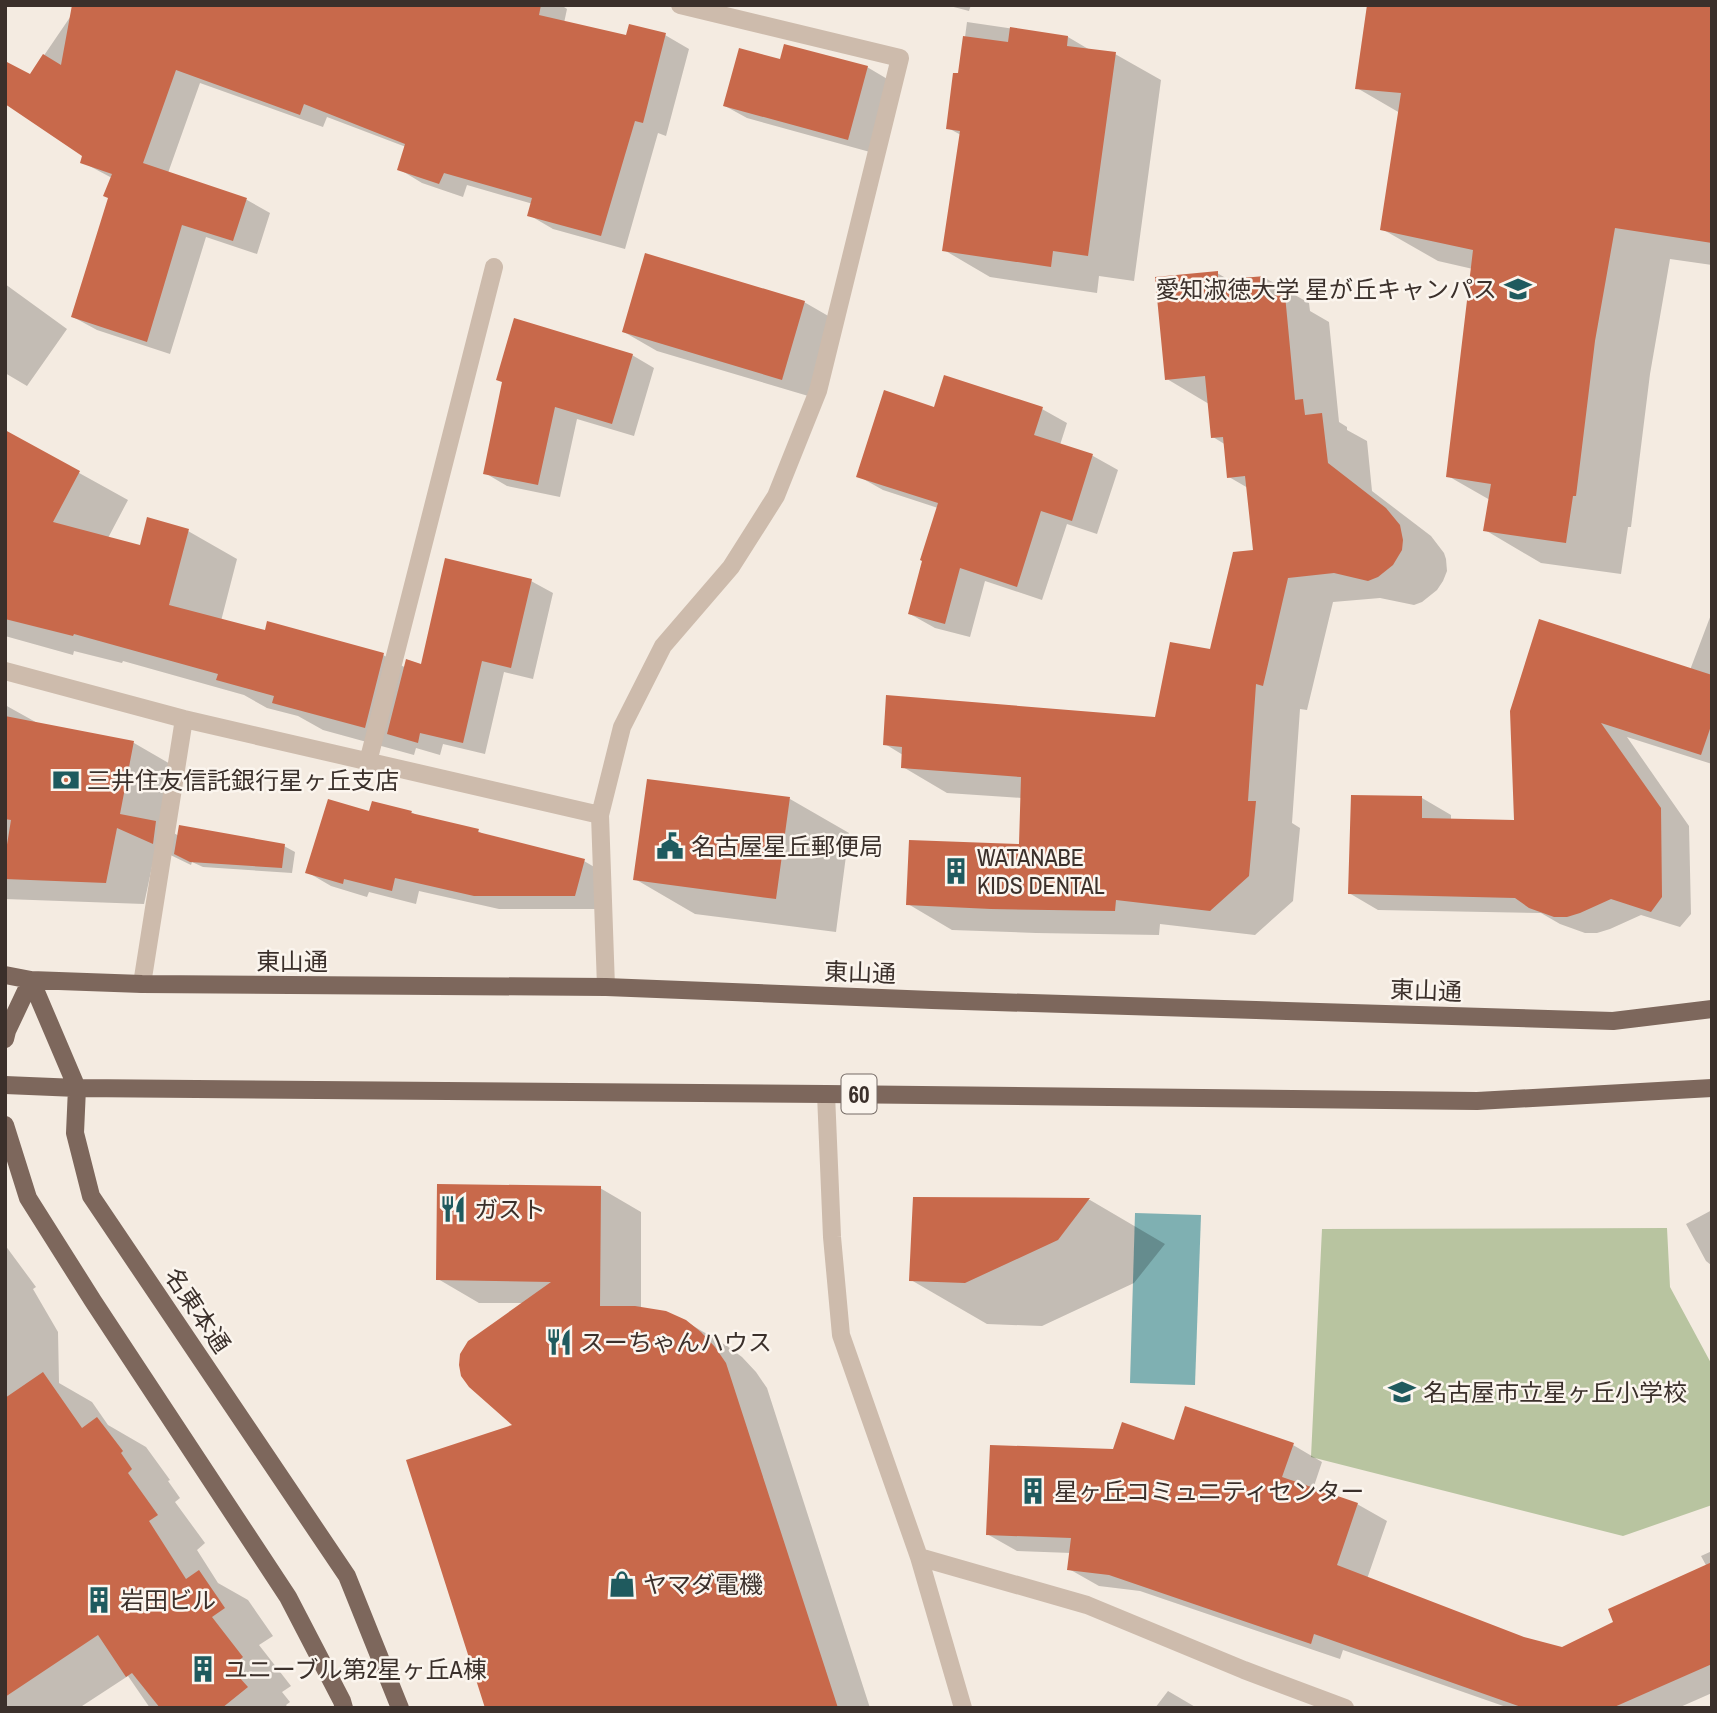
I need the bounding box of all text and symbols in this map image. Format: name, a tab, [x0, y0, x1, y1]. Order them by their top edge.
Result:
place label: 愛知淑徳大学 星が丘キャンパス	[1156, 273, 1497, 305]
school or university icon: 愛知淑徳大学 星が丘キャンパス	[1503, 274, 1533, 304]
place label: 三井住友信託銀行星ヶ丘支店	[87, 764, 399, 796]
bank icon: 三井住友信託銀行星ヶ丘支店	[51, 765, 81, 795]
place label: 名古屋星丘郵便局	[691, 830, 883, 862]
public building icon: 名古屋星丘郵便局	[655, 831, 685, 861]
place label: WATANABE KIDS DENTAL	[977, 841, 1105, 901]
building icon: WATANABE KIDS DENTAL	[941, 856, 971, 886]
street label: 東山通	[256, 945, 328, 977]
street label: 東山通	[823, 955, 897, 989]
street label: 東山通	[1389, 973, 1463, 1007]
road number: 60	[842, 1074, 876, 1114]
place label: ガスト	[474, 1193, 546, 1225]
restaurant icon: ガスト	[438, 1194, 468, 1224]
street label: 名東本通	[158, 1261, 238, 1359]
place label: スーちゃんハウス	[580, 1326, 772, 1358]
restaurant icon: スーちゃんハウス	[544, 1327, 574, 1357]
place label: 名古屋市立星ヶ丘小学校	[1423, 1376, 1687, 1408]
school or university icon: 名古屋市立星ヶ丘小学校	[1387, 1377, 1417, 1407]
place label: 星ヶ丘コミュニティセンター	[1054, 1475, 1365, 1507]
building icon: 星ヶ丘コミュニティセンター	[1018, 1476, 1048, 1506]
place label: ヤマダ電機	[643, 1568, 763, 1600]
shop icon: ヤマダ電機	[607, 1569, 637, 1599]
place label: 岩田ビル	[120, 1584, 216, 1616]
building icon: 岩田ビル	[84, 1585, 114, 1615]
place label: ユニーブル第2星ヶ丘A棟	[224, 1653, 487, 1685]
building icon: ユニーブル第2星ヶ丘A棟	[188, 1654, 218, 1684]

